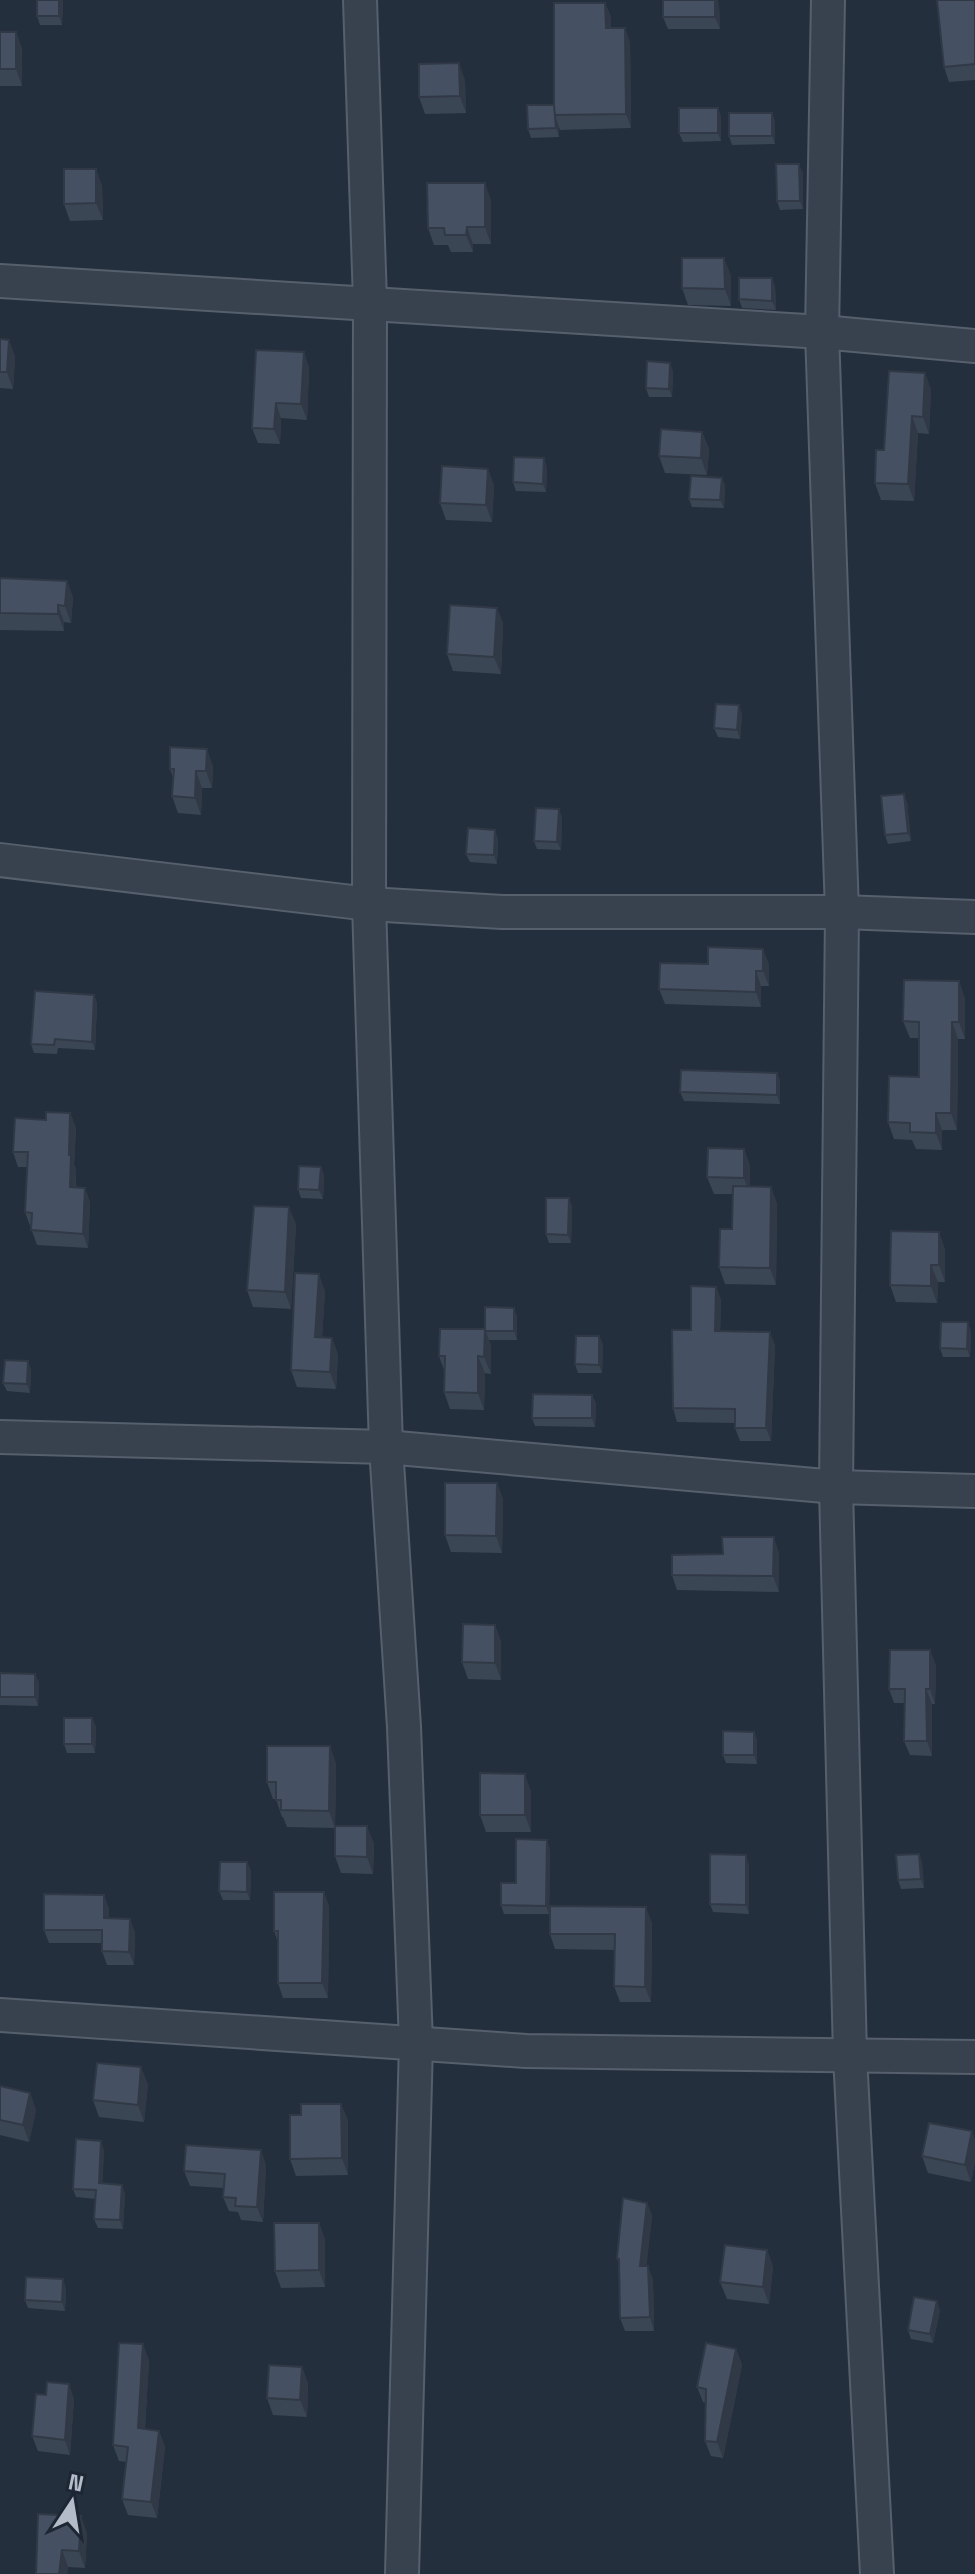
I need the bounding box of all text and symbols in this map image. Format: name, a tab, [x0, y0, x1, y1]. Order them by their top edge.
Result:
north arrow	[32, 2462, 112, 2542]
text: N	[66, 2467, 86, 2498]

